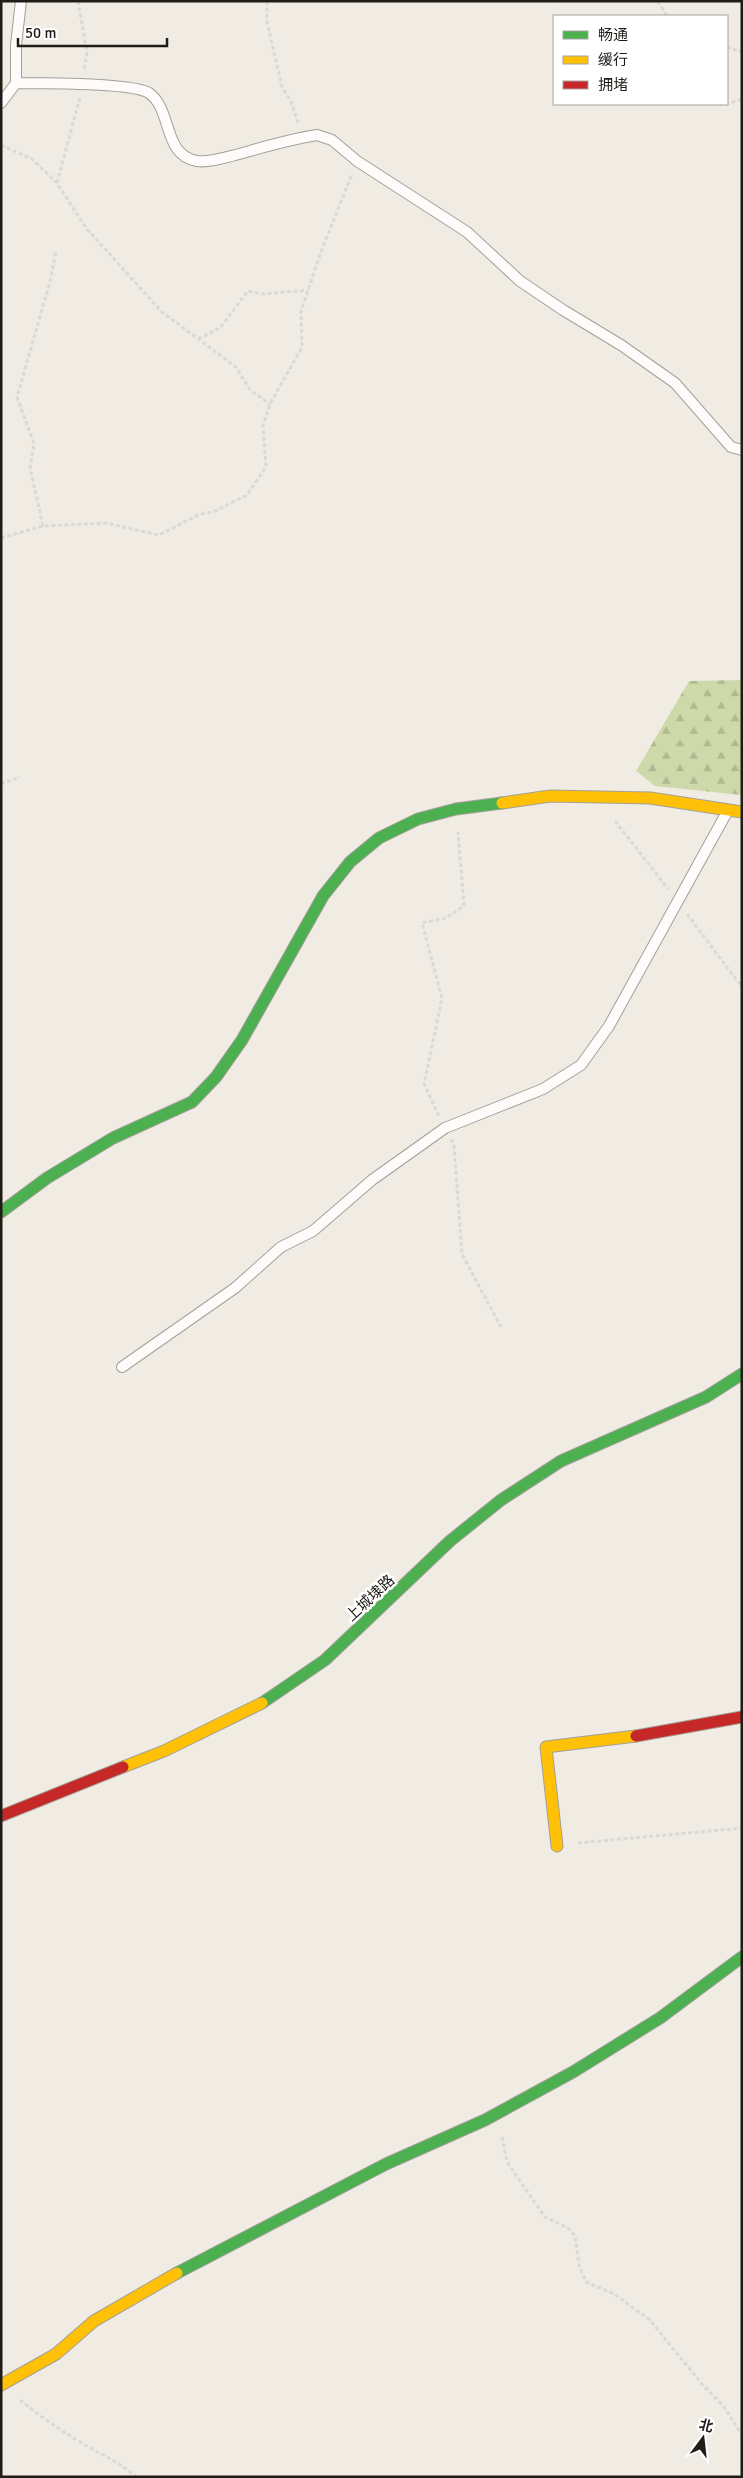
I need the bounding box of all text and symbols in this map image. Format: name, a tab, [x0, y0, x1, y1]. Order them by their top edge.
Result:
scale bar	[18, 15, 166, 47]
legend	[553, 15, 728, 105]
text: 50 m	[25, 24, 56, 42]
text: 畅通	[598, 26, 628, 44]
text: 缓行	[598, 51, 628, 69]
text: 拥堵	[598, 76, 628, 94]
street label: 上城埭路	[342, 1571, 398, 1625]
north arrow	[678, 2413, 728, 2463]
text: 北	[697, 2416, 715, 2436]

